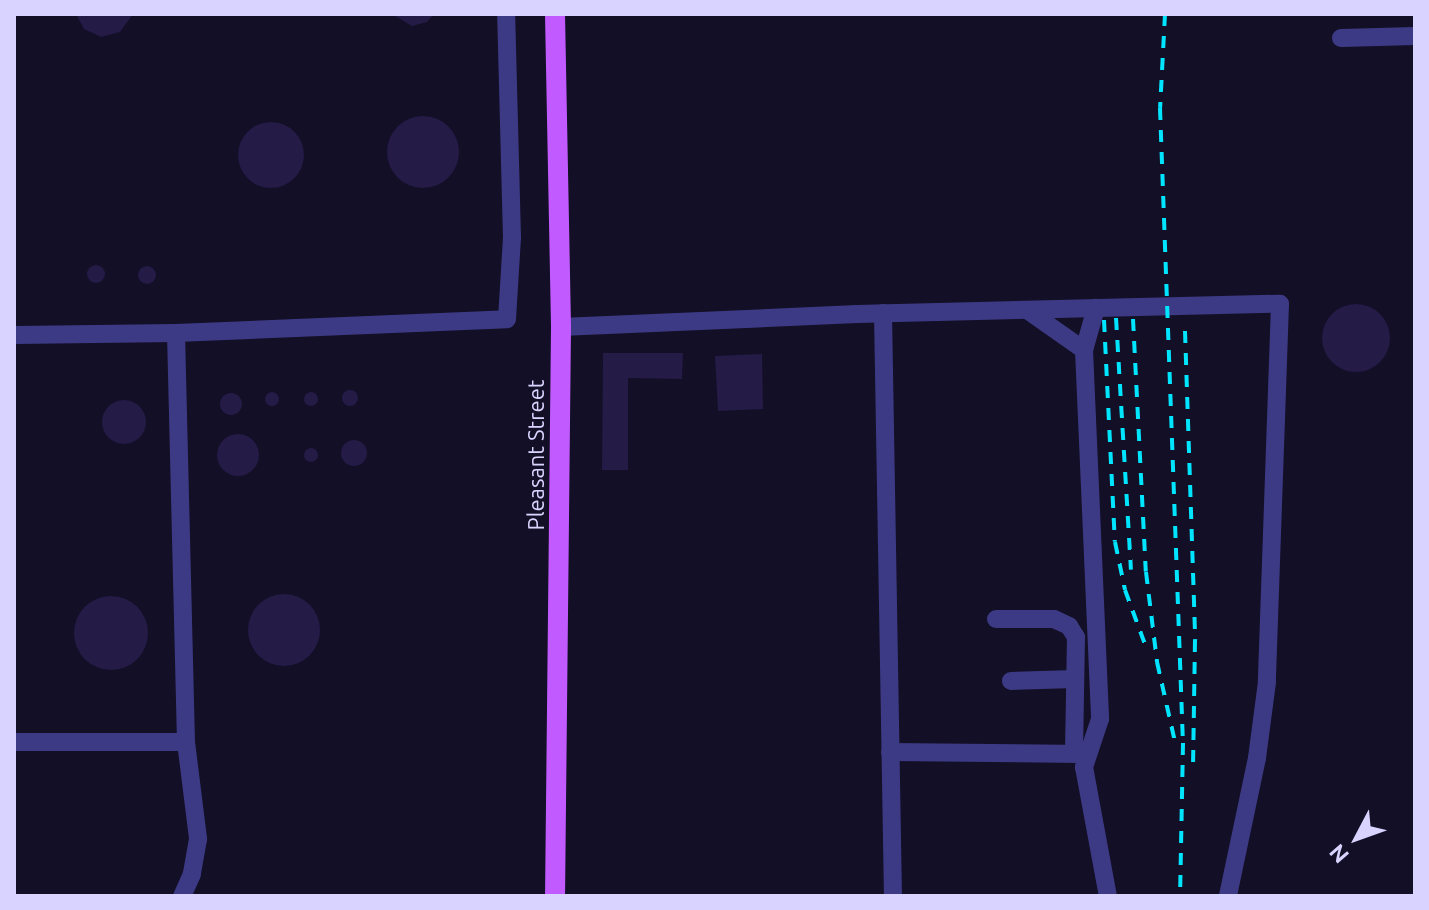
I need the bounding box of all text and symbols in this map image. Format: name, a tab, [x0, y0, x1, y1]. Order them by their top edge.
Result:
street label: Pleasant Street	[523, 380, 549, 530]
north arrow	[1317, 798, 1397, 878]
text: N	[1324, 840, 1353, 868]

